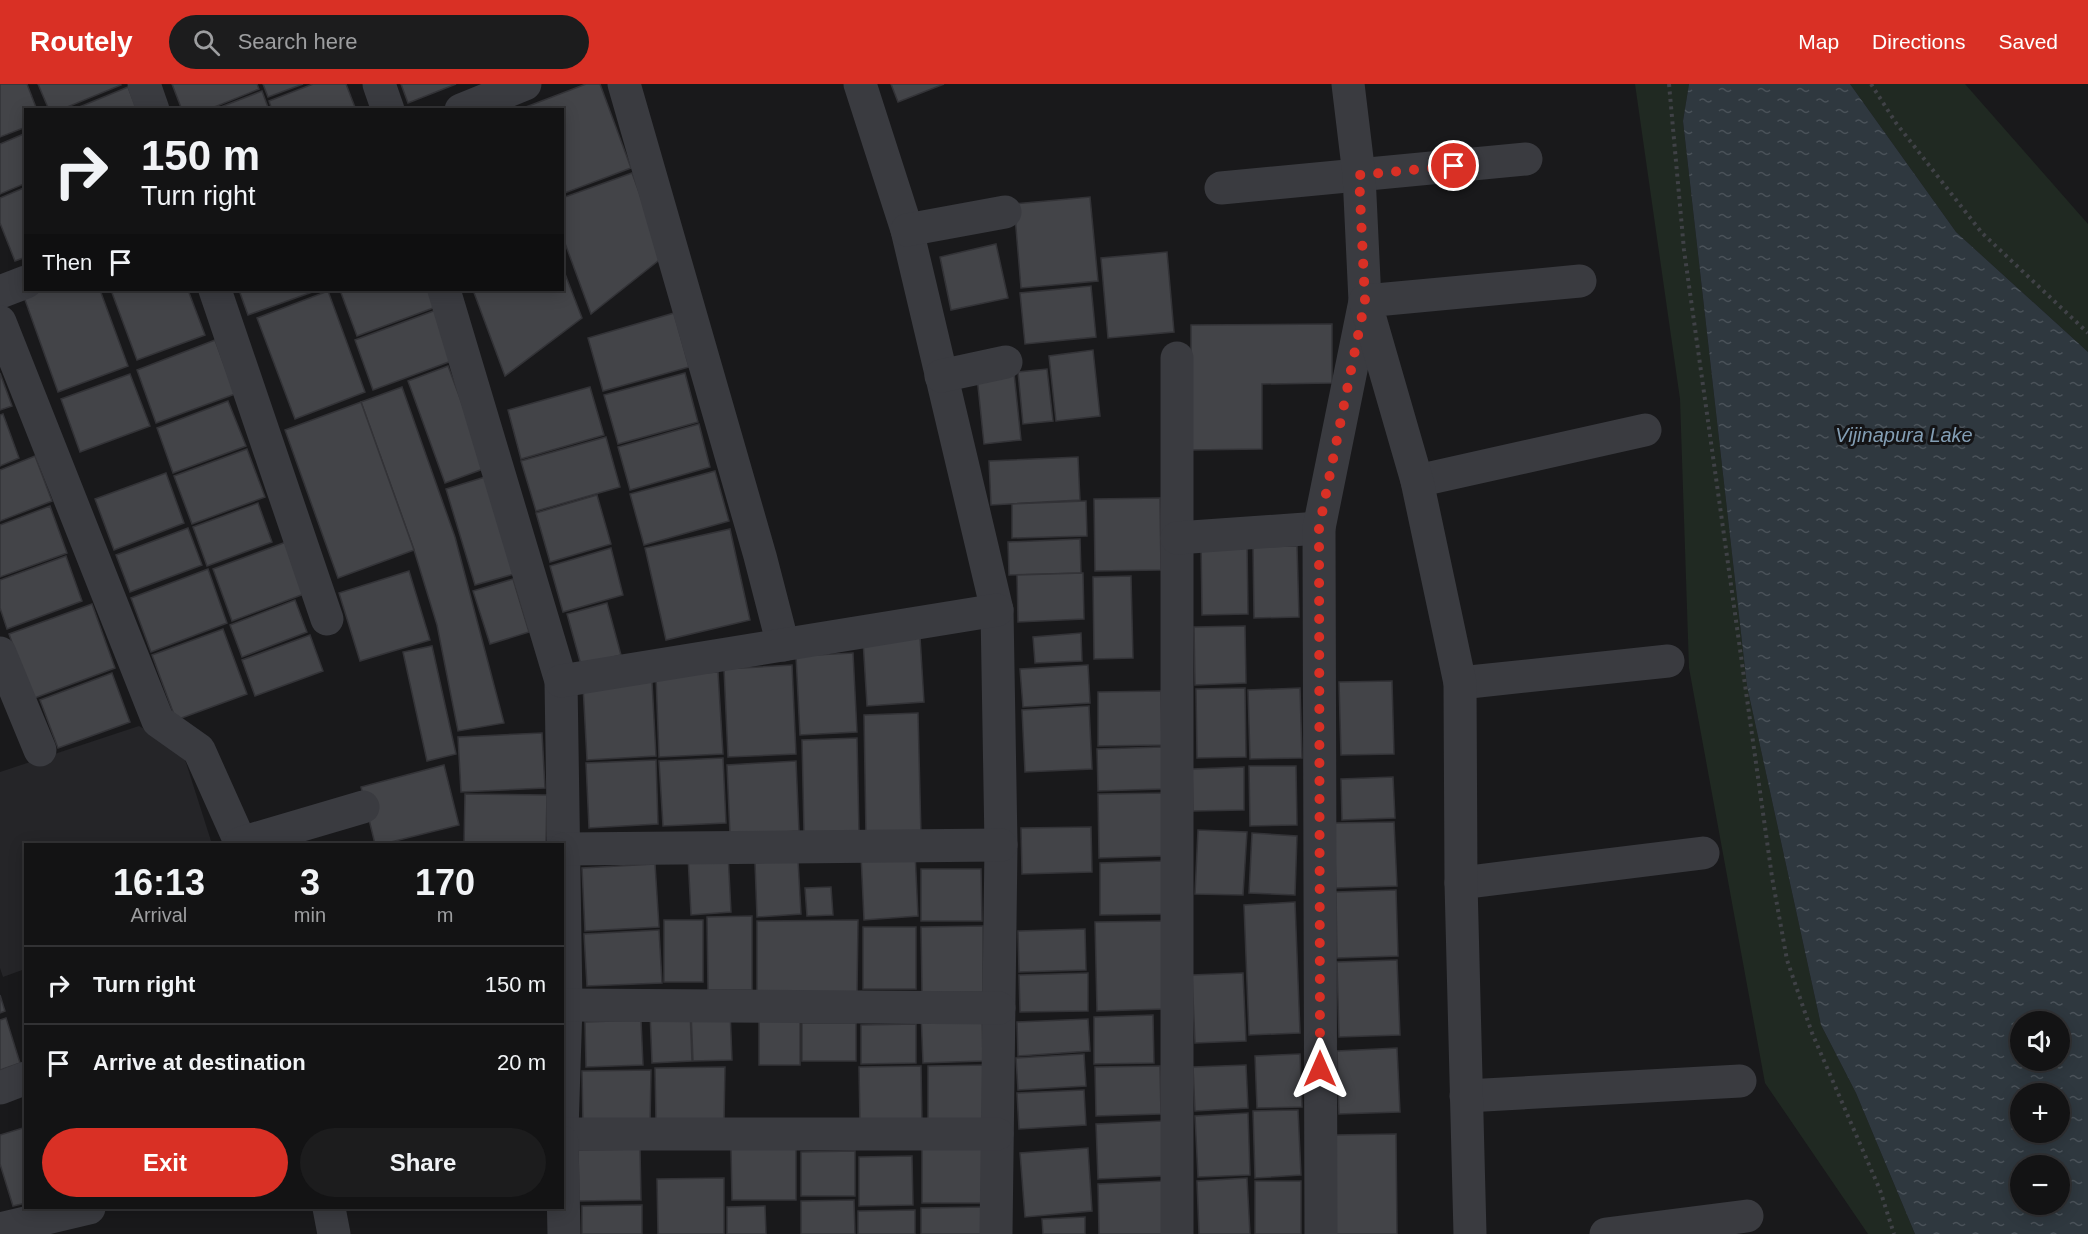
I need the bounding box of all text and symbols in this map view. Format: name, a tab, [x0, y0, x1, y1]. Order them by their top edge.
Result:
search box	[169, 15, 589, 69]
text: Routely	[30, 26, 133, 57]
icon: search	[190, 26, 223, 59]
text: Search here	[238, 29, 358, 54]
text: Map	[1798, 30, 1839, 53]
text: Directions	[1872, 30, 1965, 53]
text: Saved	[1998, 30, 2058, 53]
icon: right	[42, 132, 120, 210]
text: 150 m	[141, 132, 260, 179]
pin	[1428, 140, 1479, 191]
icon: arrive	[1437, 149, 1470, 182]
text: Turn right	[141, 181, 256, 211]
icon: arrive	[104, 246, 137, 279]
text: Then	[42, 250, 92, 275]
water label: Vijinapura Lake	[1835, 424, 1973, 446]
text: 16:13	[113, 862, 205, 903]
text: 3	[300, 862, 320, 903]
text: 170	[415, 862, 475, 903]
text: Arrival	[131, 904, 187, 926]
text: min	[294, 904, 326, 926]
text: m	[437, 904, 453, 926]
icon: right	[42, 969, 75, 1002]
text: Turn right	[93, 972, 195, 997]
text: 150 m	[485, 972, 546, 997]
map controls	[2010, 1011, 2070, 1215]
button: sound	[2010, 1011, 2070, 1071]
position arrow	[1288, 1037, 1352, 1101]
icon: arrive	[42, 1047, 75, 1080]
text: Arrive at destination	[93, 1050, 306, 1075]
text: 20 m	[497, 1050, 546, 1075]
button: +	[2010, 1083, 2070, 1143]
button: Exit	[42, 1128, 288, 1197]
button: Share	[300, 1128, 546, 1197]
button: −	[2010, 1155, 2070, 1215]

